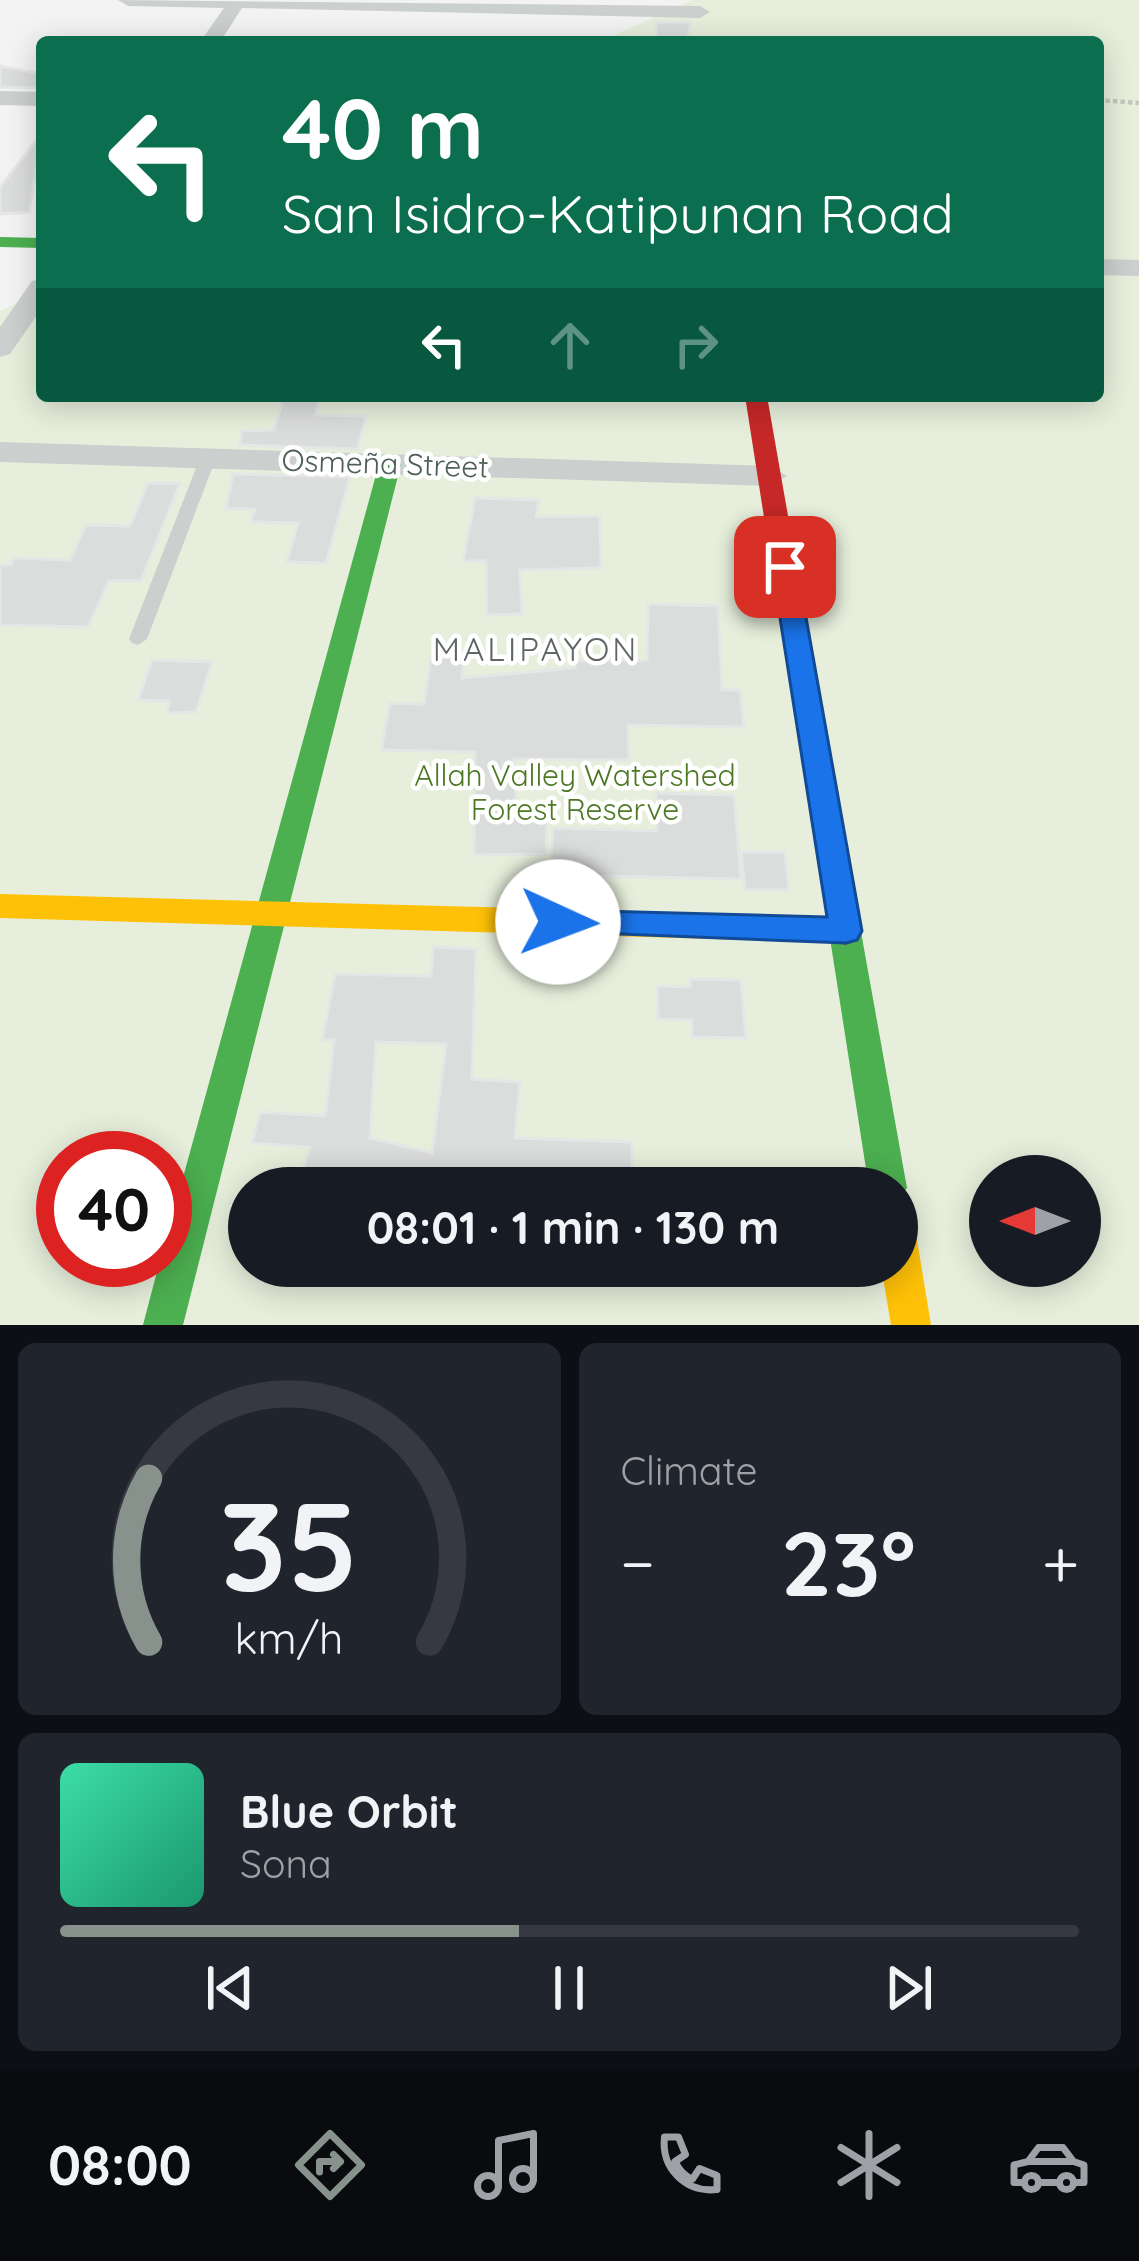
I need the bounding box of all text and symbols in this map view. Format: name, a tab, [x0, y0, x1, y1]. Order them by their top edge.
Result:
text: 40 m	[282, 75, 484, 180]
icon: left	[84, 84, 240, 240]
text: San Isidro-Katipunan Road	[282, 179, 954, 247]
icon: left	[411, 312, 477, 378]
icon: ahead	[537, 312, 603, 378]
icon: right	[663, 312, 729, 378]
street label: Osmeña Street	[281, 440, 489, 486]
pin	[734, 516, 836, 618]
icon: arrive	[752, 534, 818, 600]
district label: MALIPAYON	[433, 628, 639, 669]
park label: Allah Valley Watershed Forest Reserve	[414, 756, 736, 828]
position arrow	[495, 859, 621, 985]
speed limit sign: 40	[36, 1131, 192, 1287]
north arrow	[969, 1155, 1101, 1287]
map controls	[969, 1155, 1101, 1287]
text: 08:01 · 1 min · 130 m	[367, 1199, 779, 1255]
text: Climate	[621, 1446, 758, 1495]
text: 35	[220, 1466, 359, 1622]
text: 23°	[781, 1506, 916, 1619]
text: −	[621, 1521, 655, 1604]
text: +	[1042, 1521, 1079, 1604]
text: km/h	[235, 1611, 344, 1665]
text: Blue Orbit	[240, 1783, 458, 1839]
text: Sona	[240, 1839, 332, 1888]
icon: previous	[197, 1955, 263, 2021]
icon: pause	[536, 1955, 602, 2021]
icon: next	[876, 1955, 942, 2021]
icon: directions	[288, 2123, 372, 2207]
icon: music	[467, 2123, 551, 2207]
icon: phone	[647, 2123, 731, 2207]
icon: climate	[827, 2123, 911, 2207]
icon: car	[1007, 2123, 1091, 2207]
text: 08:00	[48, 2131, 192, 2199]

